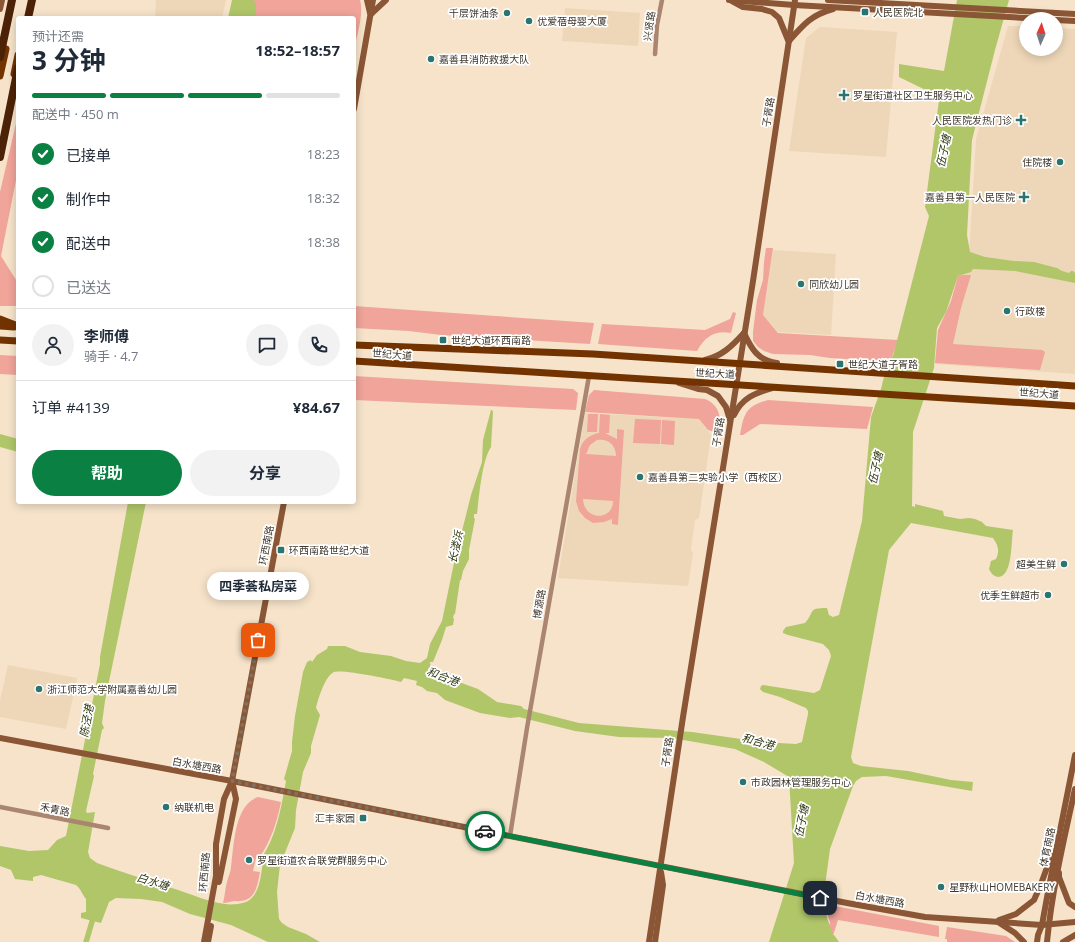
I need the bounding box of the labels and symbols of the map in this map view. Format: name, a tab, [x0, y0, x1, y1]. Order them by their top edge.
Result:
place label: 人民医院北	[873, 5, 923, 19]
place label: 千层饼油条	[449, 6, 499, 20]
marker: 人民医院北	[860, 7, 870, 17]
marker: 千层饼油条	[502, 8, 512, 18]
street label: 兴贤路	[640, 10, 658, 42]
north arrow	[1019, 12, 1063, 56]
place label: 优爱蓓母婴大厦	[537, 14, 607, 28]
marker: 优爱蓓母婴大厦	[524, 16, 534, 26]
place label: 嘉善县消防救援大队	[439, 52, 529, 66]
marker: 嘉善县消防救援大队	[426, 54, 436, 64]
place label: 罗星街道社区卫生服务中心	[853, 88, 973, 102]
marker: 罗星街道社区卫生服务中心	[838, 89, 850, 101]
street label: 子胥路	[759, 96, 777, 128]
place label: 人民医院发热门诊	[932, 113, 1012, 127]
marker: 人民医院发热门诊	[1015, 114, 1027, 126]
water label: 伍子塘	[932, 131, 954, 169]
place label: 住院楼	[1022, 155, 1052, 169]
marker: 住院楼	[1055, 157, 1065, 167]
place label: 嘉善县第一人民医院	[925, 190, 1015, 204]
marker: 嘉善县第一人民医院	[1018, 191, 1030, 203]
place label: 同欣幼儿园	[809, 277, 859, 291]
marker: 同欣幼儿园	[796, 279, 806, 289]
place label: 行政楼	[1015, 304, 1045, 318]
marker: 行政楼	[1002, 306, 1012, 316]
place label: 世纪大道环西南路	[451, 333, 531, 347]
marker: 世纪大道环西南路	[438, 335, 448, 345]
street label: 世纪大道	[372, 346, 412, 362]
place label: 世纪大道子胥路	[848, 357, 918, 371]
marker: 世纪大道子胥路	[835, 359, 845, 369]
street label: 世纪大道	[695, 365, 735, 381]
street label: 世纪大道	[1019, 385, 1059, 401]
street label: 子胥路	[709, 416, 727, 448]
water label: 伍子塘	[864, 448, 886, 486]
place label: 嘉善县第二实验小学（西校区）	[648, 470, 788, 484]
marker: 嘉善县第二实验小学（西校区）	[635, 472, 645, 482]
street label: 环西南路	[255, 524, 277, 566]
water label: 长溇浜	[444, 528, 466, 565]
place label: 环西南路世纪大道	[289, 543, 369, 557]
marker: 环西南路世纪大道	[276, 545, 286, 555]
place label: 超美生鲜	[1016, 557, 1056, 571]
marker: 超美生鲜	[1059, 559, 1069, 569]
callout: 四季荟私房菜	[207, 572, 309, 600]
street label: 博源路	[530, 588, 548, 620]
place label: 优季生鲜超市	[980, 588, 1040, 602]
marker: 优季生鲜超市	[1043, 590, 1053, 600]
pin	[241, 623, 275, 657]
water label: 和合港	[425, 663, 463, 690]
place label: 浙江师范大学附属嘉善幼儿园	[47, 682, 177, 696]
marker: 浙江师范大学附属嘉善幼儿园	[34, 684, 44, 694]
water label: 陈泾港	[76, 701, 97, 739]
water label: 和合港	[740, 729, 778, 753]
street label: 子胥路	[658, 736, 676, 768]
street label: 白水塘西路	[171, 754, 223, 776]
place label: 市政园林管理服务中心	[751, 775, 851, 789]
marker: 市政园林管理服务中心	[738, 777, 748, 787]
street label: 禾青路	[39, 799, 71, 819]
place label: 纳联机电	[174, 800, 214, 814]
water label: 伍子塘	[790, 801, 812, 839]
marker: 纳联机电	[161, 802, 171, 812]
place label: 汇丰家园	[315, 811, 355, 825]
courier	[465, 811, 505, 851]
marker: 汇丰家园	[358, 813, 368, 823]
street label: 体育南路	[1036, 826, 1058, 868]
street label: 环西南路	[195, 851, 213, 893]
place label: 罗星街道农合联党群服务中心	[257, 853, 387, 867]
marker: 罗星街道农合联党群服务中心	[244, 855, 254, 865]
water label: 白水塘	[135, 869, 173, 894]
place label: 星野秋山HOMEBAKERY	[949, 880, 1055, 894]
pin	[803, 881, 837, 915]
marker: 星野秋山HOMEBAKERY	[936, 882, 946, 892]
street label: 白水塘西路	[854, 888, 906, 910]

